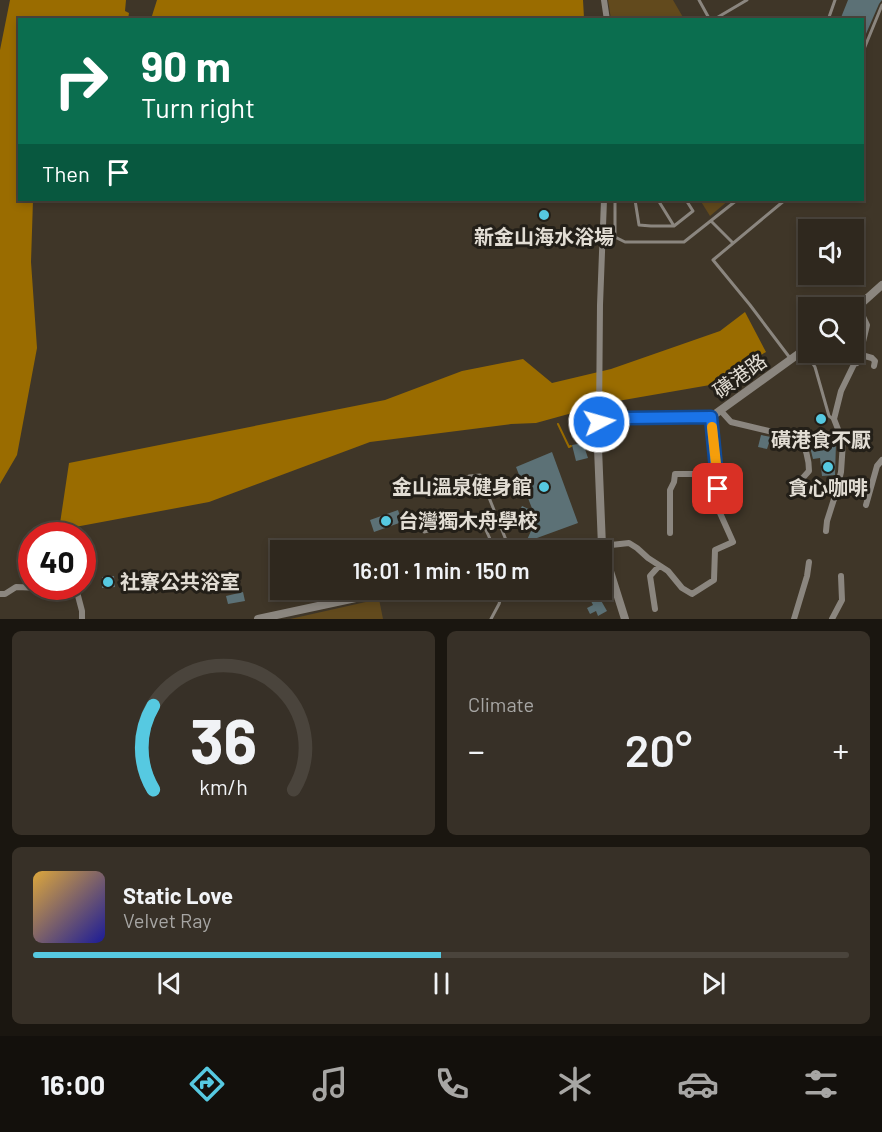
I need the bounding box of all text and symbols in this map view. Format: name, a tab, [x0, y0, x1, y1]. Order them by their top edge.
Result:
text: 90 m	[141, 40, 231, 90]
icon: right	[42, 42, 120, 120]
text: Turn right	[141, 91, 255, 123]
icon: arrive	[102, 156, 135, 189]
text: Then	[42, 160, 90, 186]
marker: 新金山海水浴場	[537, 208, 551, 222]
map controls	[798, 219, 864, 363]
button: sound	[798, 219, 864, 285]
place label: 新金山海水浴場	[474, 224, 614, 248]
button: search	[798, 297, 864, 363]
street label: 磺港路	[708, 348, 771, 403]
position arrow	[567, 390, 631, 454]
marker: 磺港食不厭	[814, 412, 828, 426]
place label: 磺港食不厭	[771, 427, 871, 451]
marker: 貪心咖啡	[821, 460, 835, 474]
pin	[692, 463, 743, 514]
icon: arrive	[701, 472, 734, 505]
place label: 金山溫泉健身館	[392, 474, 532, 498]
place label: 貪心咖啡	[788, 475, 868, 499]
marker: 金山溫泉健身館	[537, 480, 551, 494]
place label: 台灣獨木舟學校	[398, 508, 538, 532]
marker: 台灣獨木舟學校	[379, 514, 393, 528]
speed limit sign: 40	[18, 522, 96, 600]
text: 16:01 · 1 min · 150 m	[352, 557, 530, 583]
place label: 社寮公共浴室	[120, 569, 240, 593]
marker: 社寮公共浴室	[101, 575, 115, 589]
text: Climate	[468, 692, 534, 716]
text: 36	[190, 702, 257, 776]
text: 20°	[625, 722, 692, 776]
text: −	[468, 730, 485, 770]
text: +	[833, 730, 849, 770]
text: km/h	[199, 774, 248, 799]
text: Static Love	[123, 882, 233, 908]
text: Velvet Ray	[123, 908, 212, 932]
icon: previous	[153, 967, 186, 1000]
icon: pause	[425, 967, 458, 1000]
icon: next	[697, 967, 730, 1000]
icon: directions	[186, 1063, 228, 1105]
icon: music	[309, 1063, 351, 1105]
icon: phone	[431, 1063, 473, 1105]
icon: climate	[554, 1063, 596, 1105]
icon: car	[677, 1063, 719, 1105]
icon: filters	[800, 1063, 842, 1105]
text: 16:00	[40, 1068, 105, 1100]

